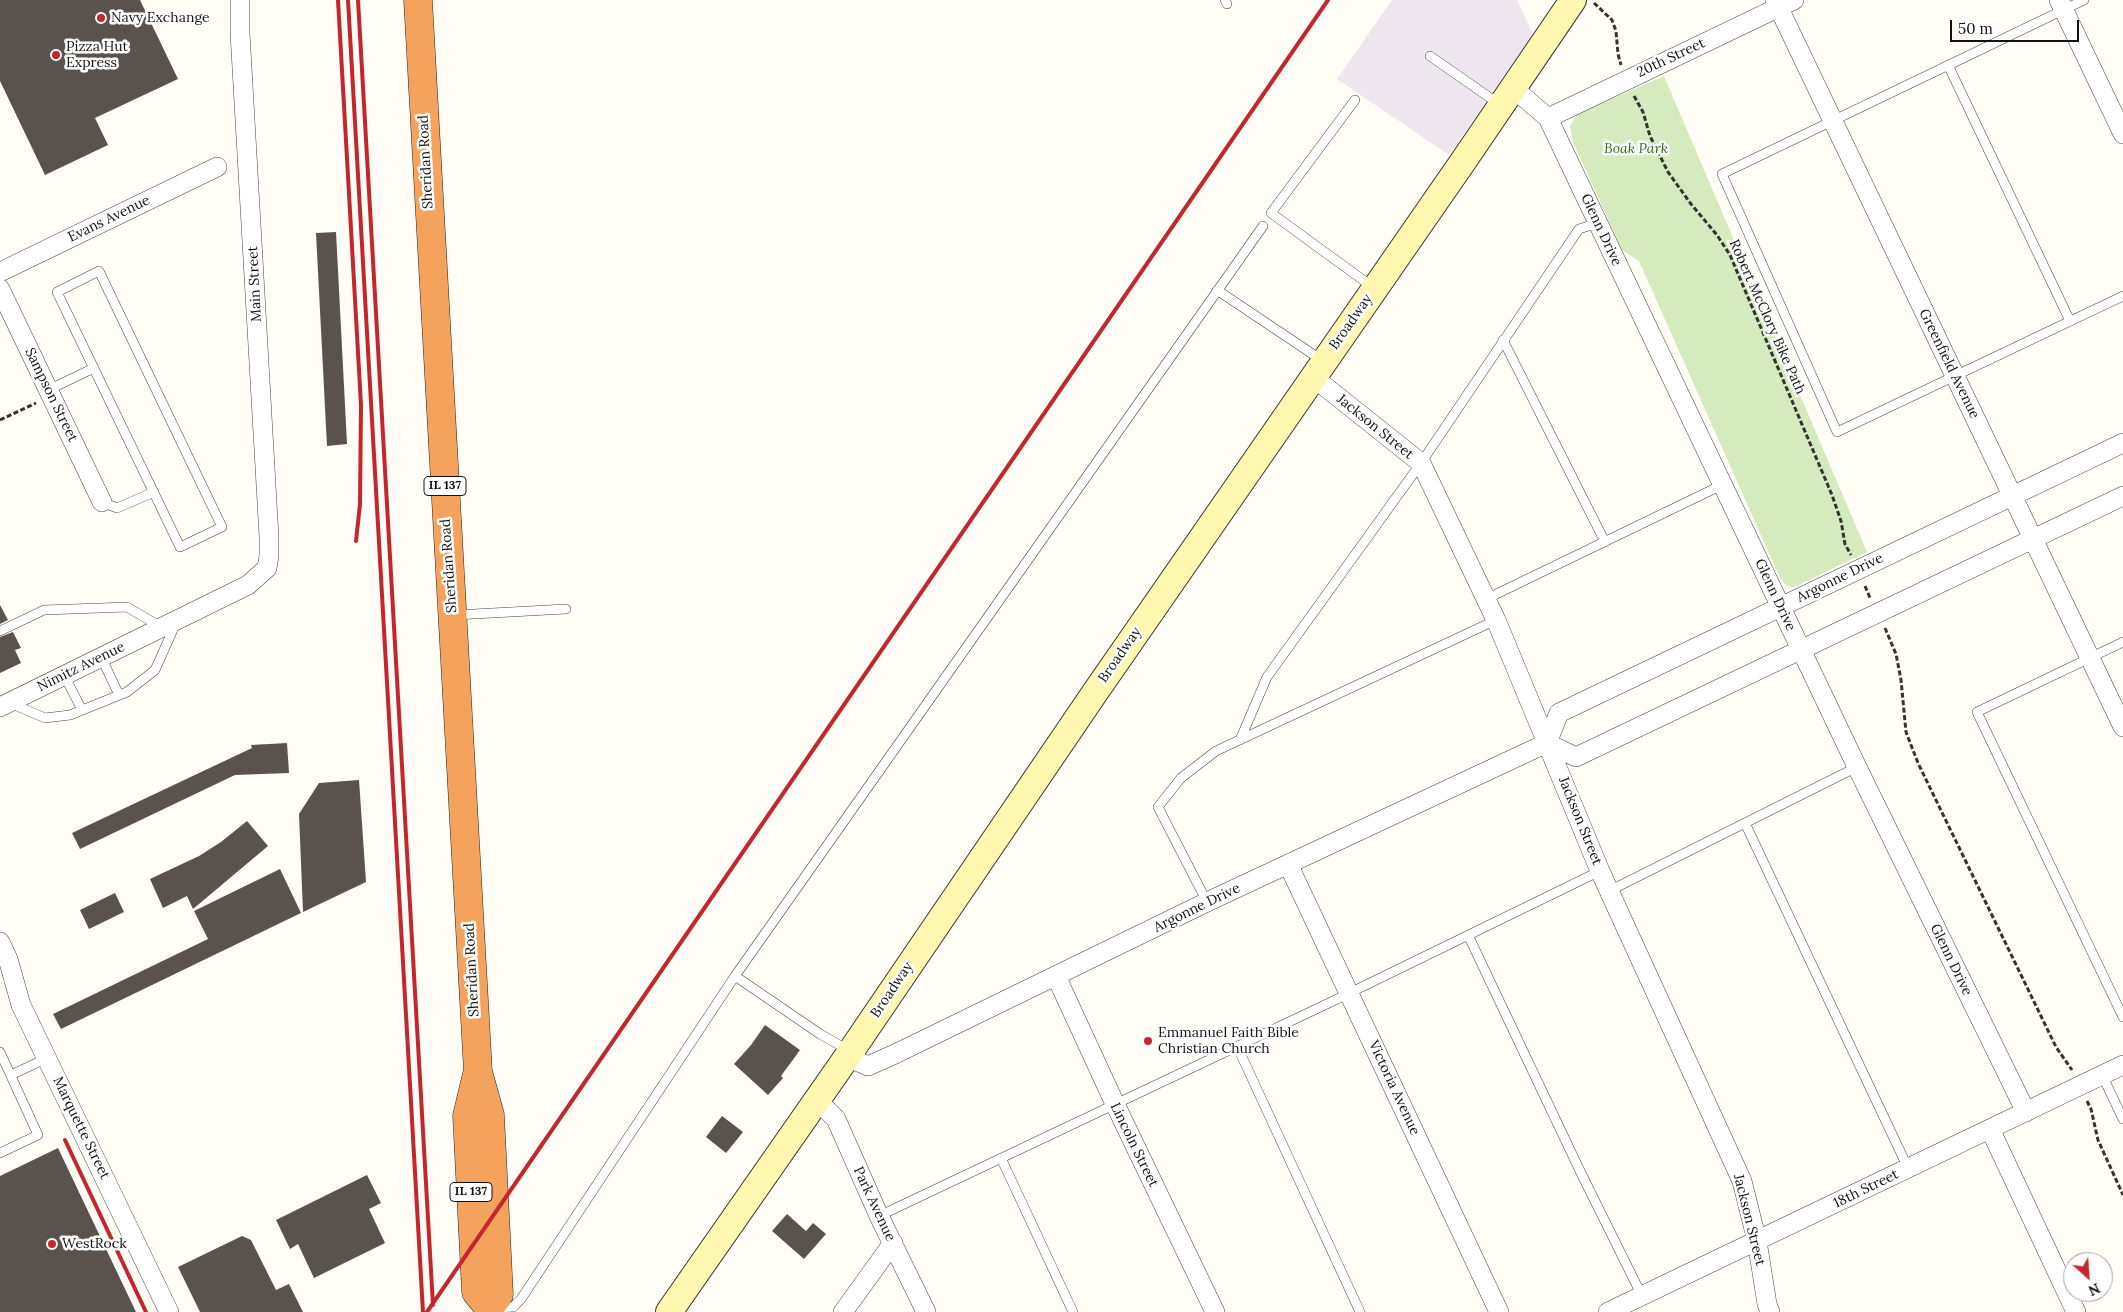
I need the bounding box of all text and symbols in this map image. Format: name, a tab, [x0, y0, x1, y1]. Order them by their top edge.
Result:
place label: Navy Exchange	[111, 10, 210, 26]
scale bar	[1953, 10, 2082, 42]
marker: Navy Exchange	[95, 12, 107, 24]
text: 50 m	[1958, 19, 1993, 38]
street label: 20th Street	[1634, 35, 1708, 81]
place label: Pizza Hut Express	[66, 39, 128, 72]
marker: Pizza Hut Express	[50, 49, 62, 61]
street label: Sheridan Road	[415, 115, 437, 209]
park label: Boak Park	[1604, 141, 1668, 157]
street label: Glenn Drive	[1577, 191, 1625, 269]
street label: Evans Avenue	[65, 192, 153, 246]
street label: Robert McClory Bike Path	[1725, 237, 1809, 397]
street label: Main Street	[245, 246, 265, 322]
street label: Broadway	[1326, 291, 1376, 353]
street label: Greenfield Avenue	[1915, 306, 1983, 422]
street label: Sampson Street	[21, 345, 81, 445]
street label: Jackson Street	[1333, 391, 1417, 463]
road number: IL 137	[424, 476, 466, 496]
street label: Sheridan Road	[437, 518, 461, 614]
street label: Argonne Drive	[1794, 550, 1886, 606]
street label: Glenn Drive	[1751, 556, 1799, 634]
street label: Broadway	[1095, 624, 1145, 686]
street label: Nimitz Avenue	[35, 639, 127, 695]
street label: Jackson Street	[1555, 774, 1605, 868]
street label: Argonne Drive	[1151, 880, 1243, 936]
street label: Glenn Drive	[1926, 921, 1976, 999]
street label: Sheridan Road	[461, 923, 483, 1017]
street label: Broadway	[867, 959, 917, 1021]
place label: Emmanuel Faith Bible Christian Church	[1158, 1025, 1299, 1058]
marker: Emmanuel Faith Bible Christian Church	[1142, 1035, 1154, 1047]
street label: Victoria Avenue	[1365, 1038, 1423, 1138]
street label: Marquette Street	[49, 1074, 113, 1182]
street label: Lincoln Street	[1106, 1100, 1162, 1190]
street label: Park Avenue	[849, 1164, 899, 1244]
street label: 18th Street	[1831, 1166, 1901, 1212]
street label: Jackson Street	[1730, 1172, 1768, 1268]
road number: IL 137	[450, 1182, 492, 1202]
place label: WestRock	[62, 1236, 127, 1252]
marker: WestRock	[46, 1238, 58, 1250]
north arrow	[2063, 1252, 2113, 1302]
text: N	[2085, 1279, 2103, 1300]

